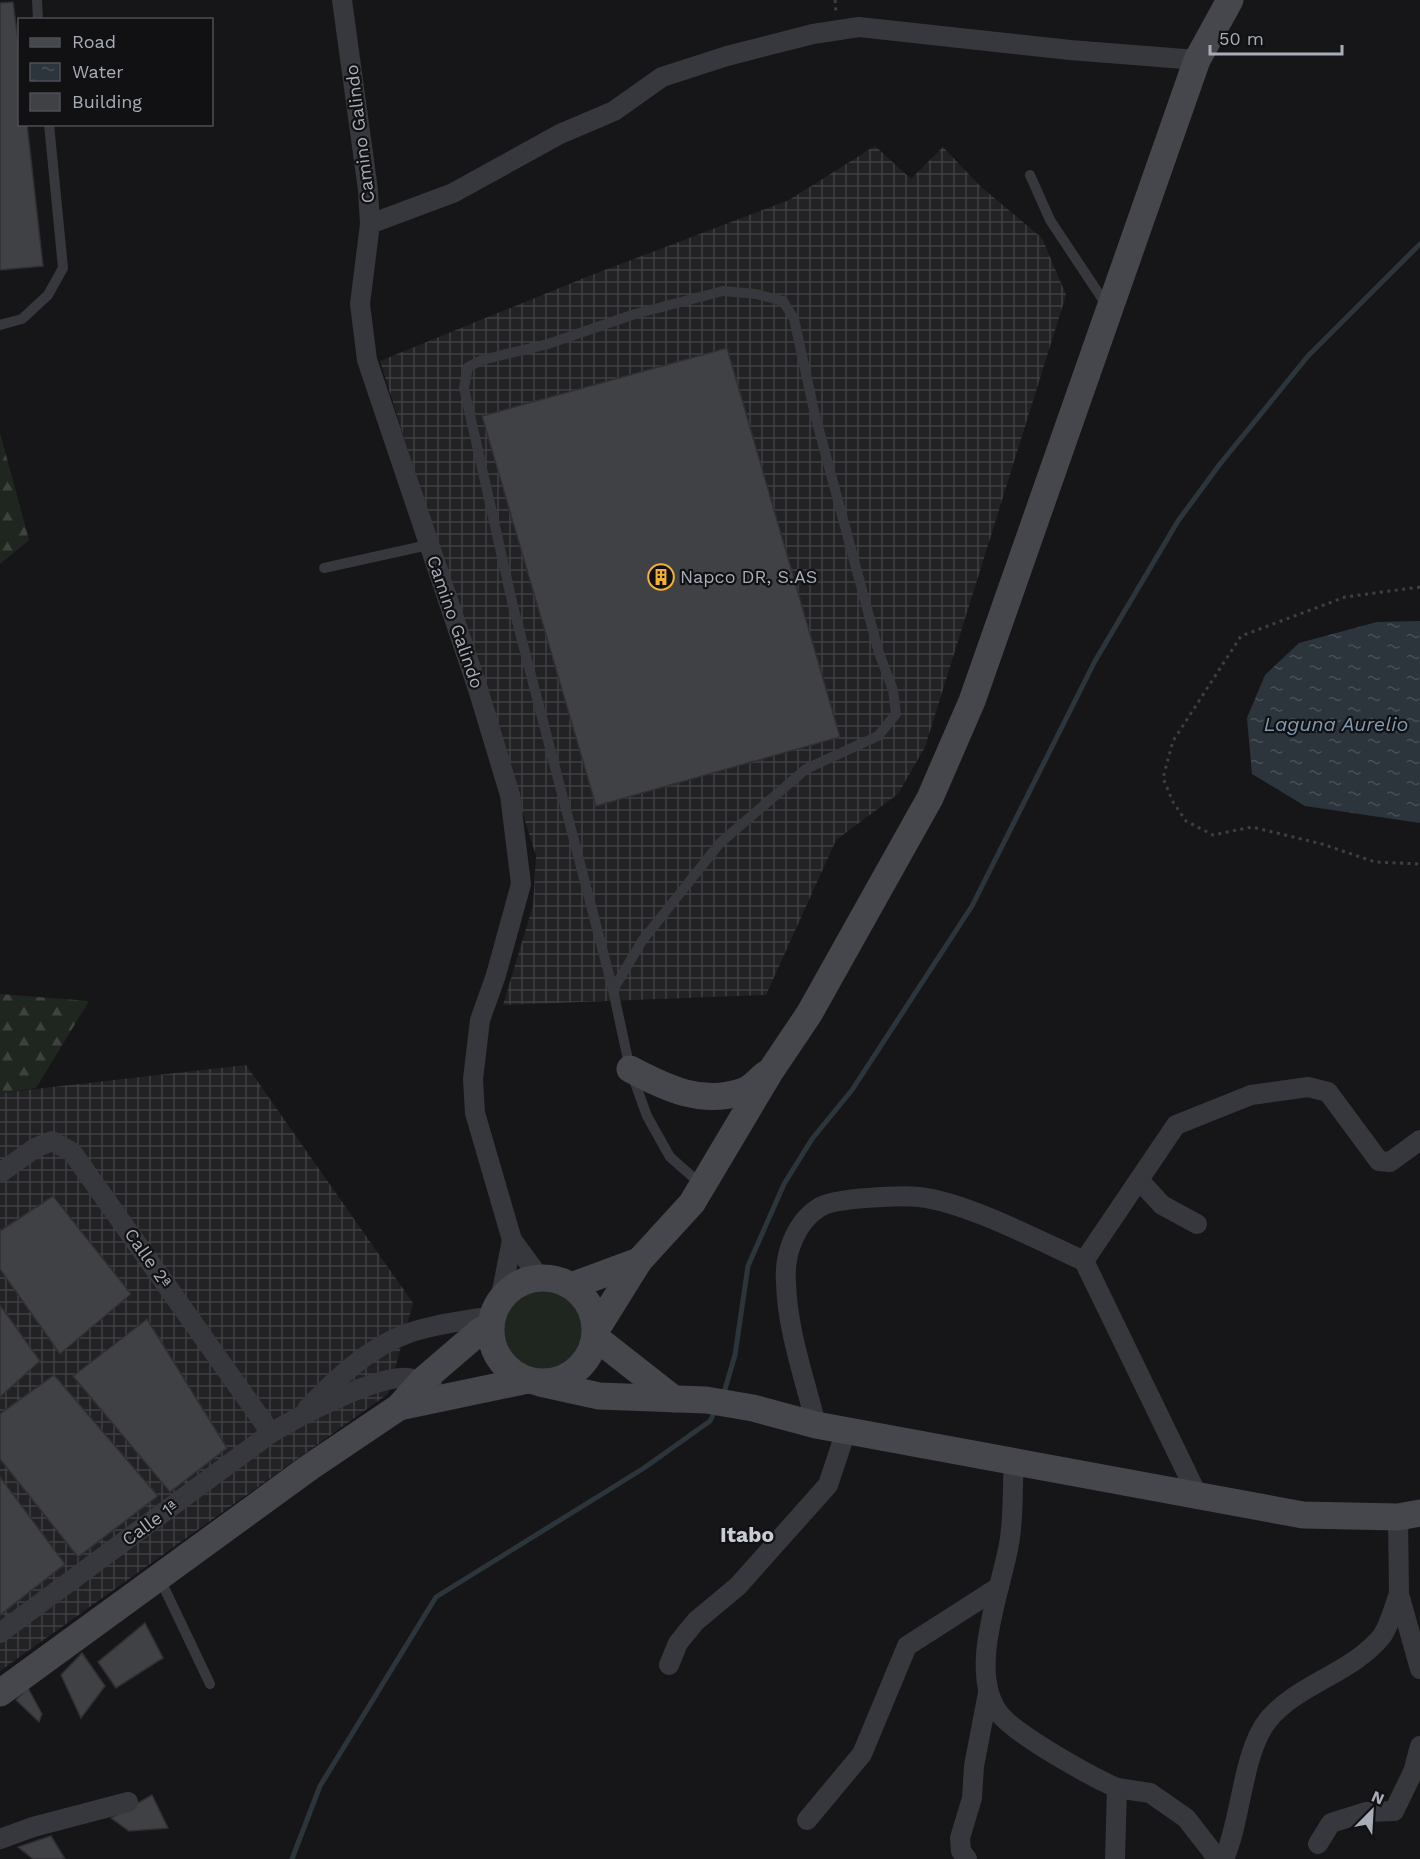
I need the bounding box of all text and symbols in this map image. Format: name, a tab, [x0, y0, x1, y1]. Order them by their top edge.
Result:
legend	[18, 18, 213, 126]
scale bar	[1210, 18, 1342, 56]
text: 50 m	[1219, 28, 1264, 49]
text: Road	[72, 31, 116, 52]
text: Water	[72, 61, 124, 82]
street label: Camino Galindo	[341, 64, 378, 204]
text: Building	[72, 91, 142, 112]
street label: Camino Galindo	[423, 553, 488, 691]
building icon: Napco DR, S.AS	[646, 562, 676, 592]
place label: Napco DR, S.AS	[680, 566, 817, 587]
water label: Laguna Aurelio	[1264, 712, 1408, 736]
street label: Calle 2ª	[120, 1224, 176, 1291]
street label: Calle 1ª	[118, 1495, 182, 1550]
district label: Itabo	[720, 1522, 774, 1547]
north arrow	[1342, 1781, 1402, 1841]
text: N	[1369, 1787, 1387, 1809]

